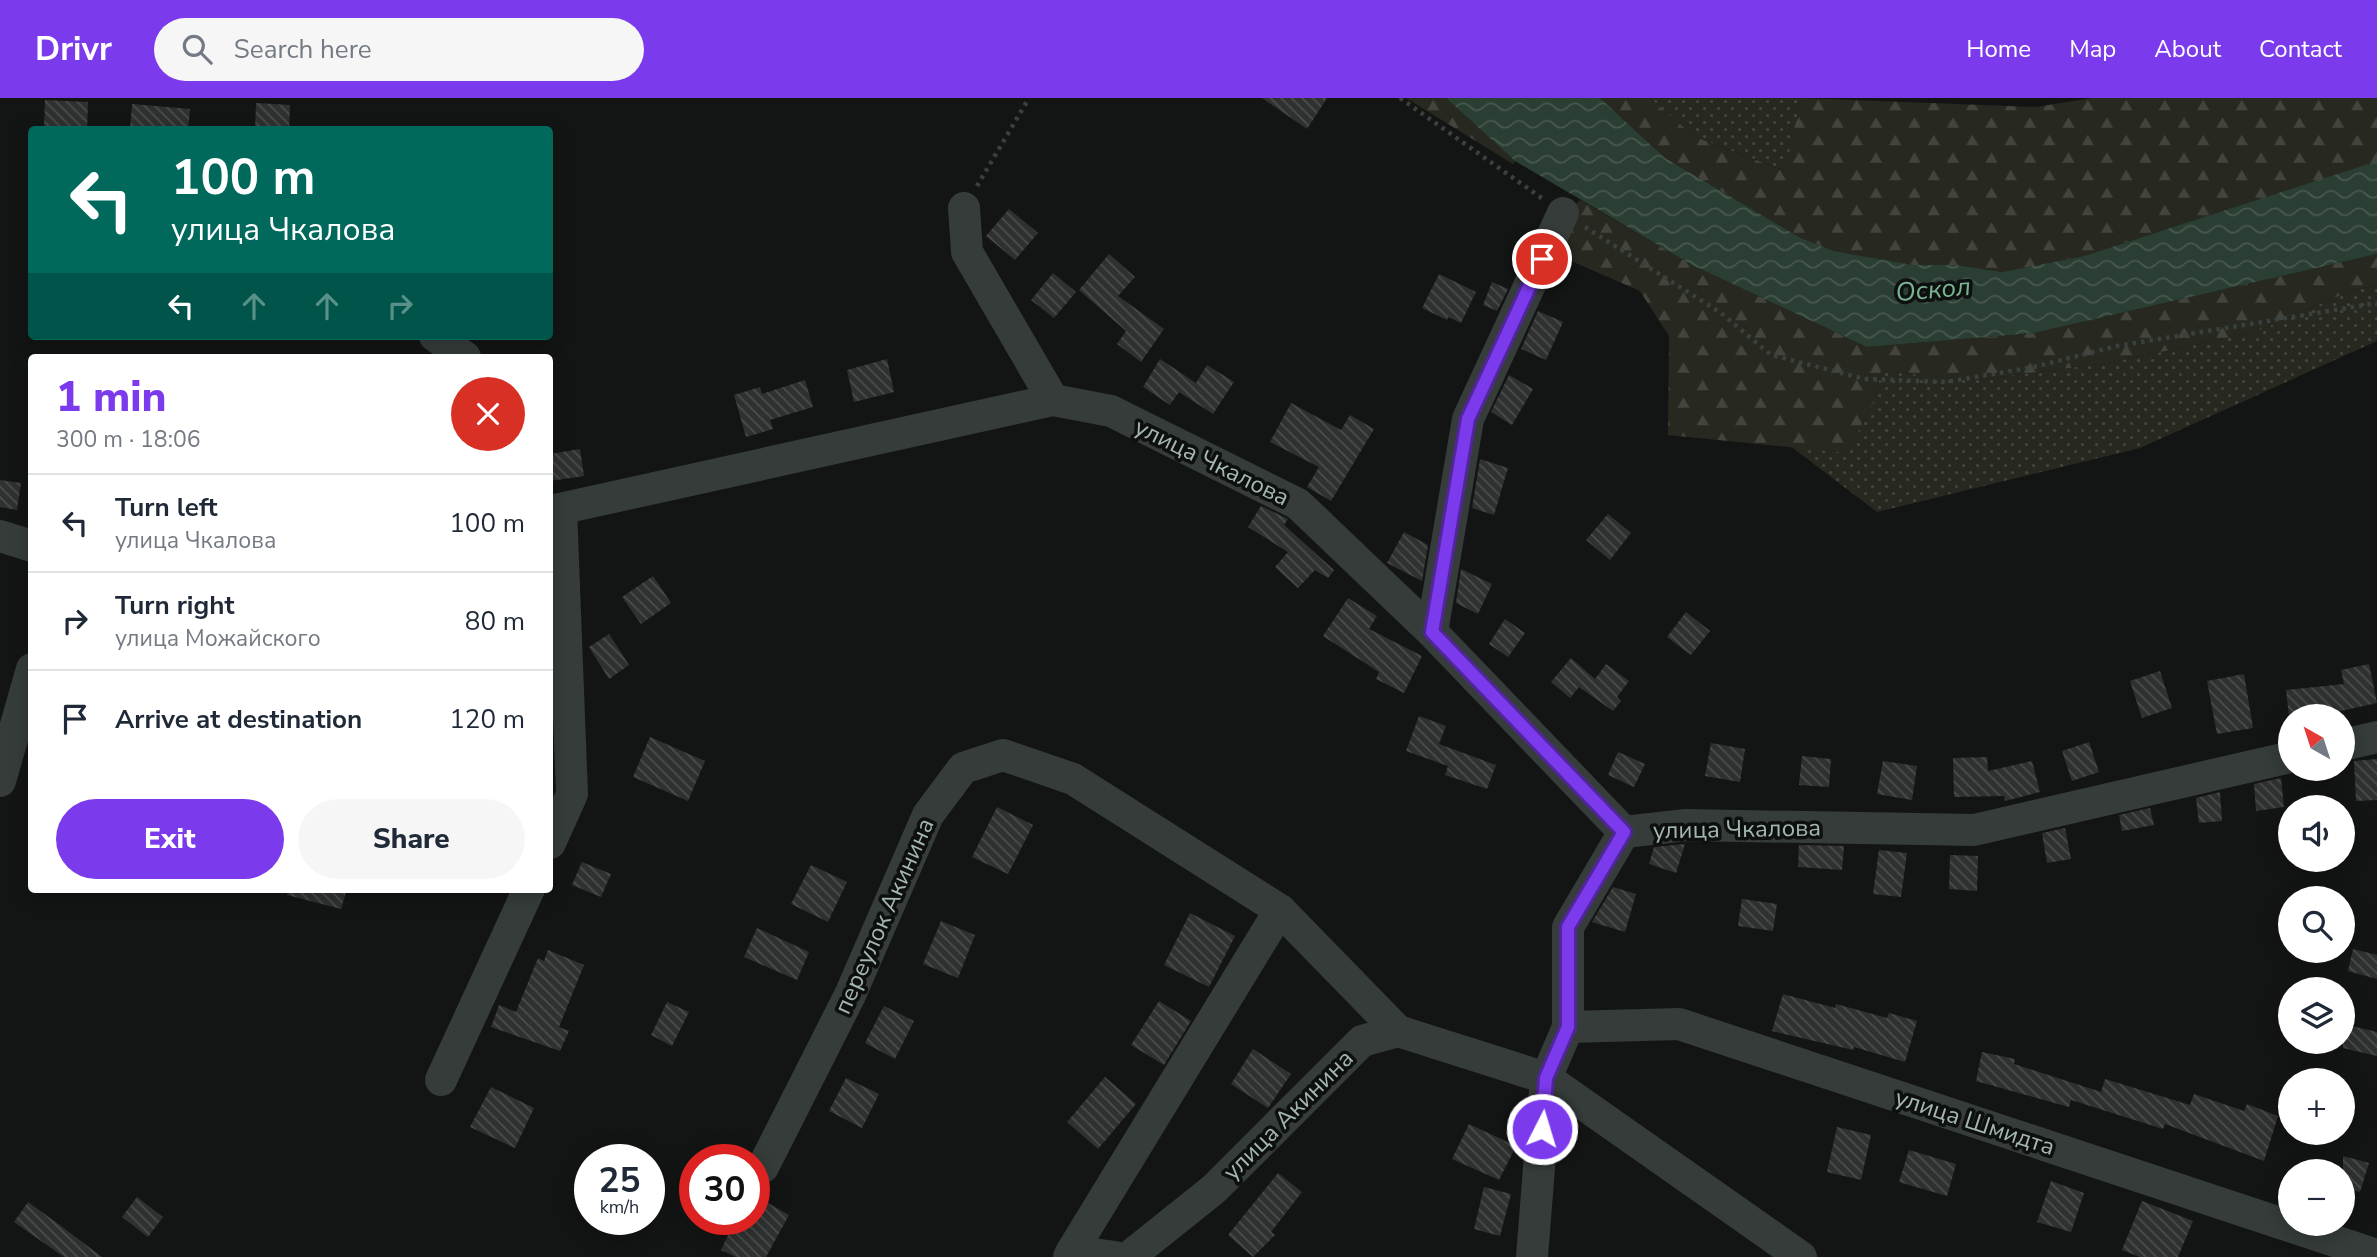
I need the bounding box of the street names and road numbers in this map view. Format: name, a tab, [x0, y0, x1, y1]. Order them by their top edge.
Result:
street label: улица Чкалова	[1129, 411, 1295, 513]
street label: улица Чкалова	[1653, 812, 1821, 846]
street label: переулок Акинина	[826, 813, 942, 1019]
street label: улица Акинина	[1216, 1043, 1360, 1187]
street label: улица Шмидта	[1891, 1081, 2059, 1163]

